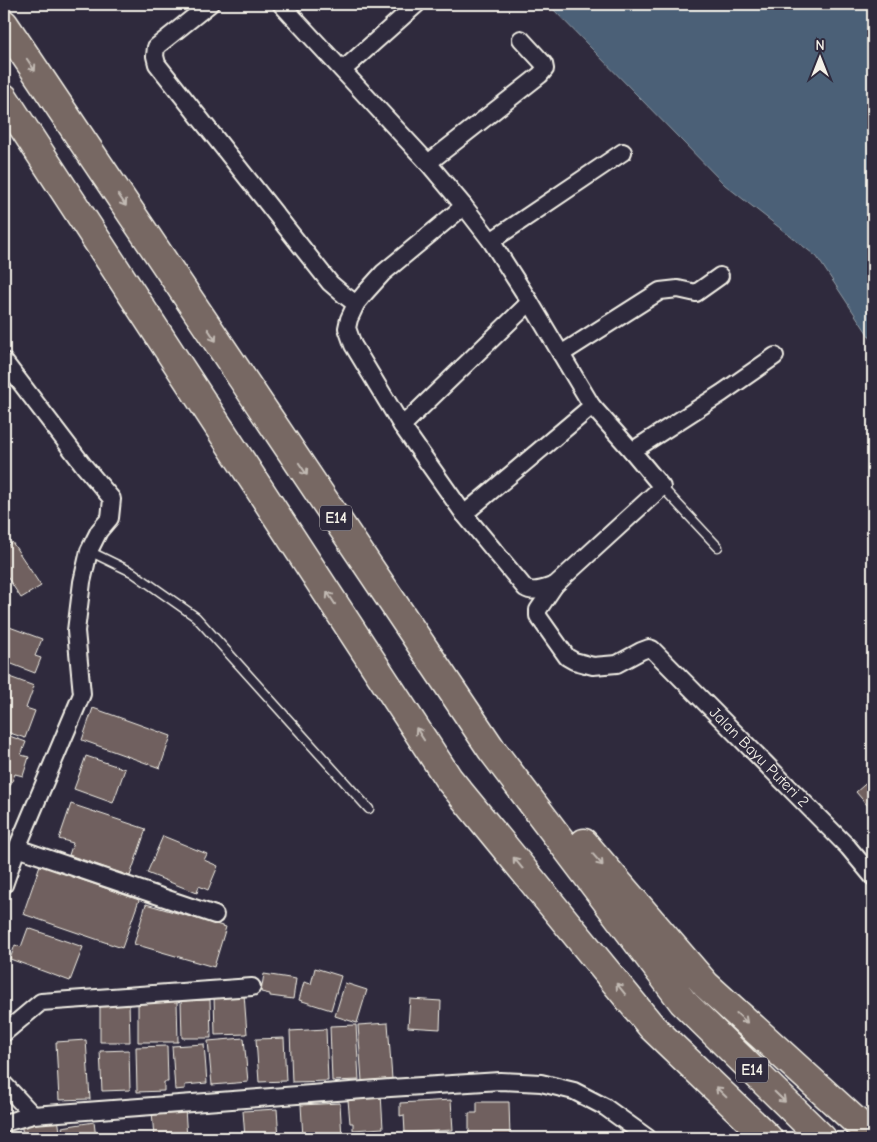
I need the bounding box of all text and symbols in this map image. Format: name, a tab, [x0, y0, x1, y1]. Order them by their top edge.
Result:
north arrow	[794, 32, 844, 82]
text: N	[815, 37, 825, 54]
one-way arrow	[26, 58, 36, 72]
one-way arrow	[117, 192, 127, 206]
one-way arrow	[207, 327, 217, 341]
one-way arrow	[298, 462, 308, 476]
road number: E14	[320, 506, 352, 530]
one-way arrow	[326, 592, 336, 606]
street label: Jalan Bayu Puteri 2	[706, 703, 812, 811]
one-way arrow	[415, 728, 425, 742]
one-way arrow	[593, 854, 604, 867]
one-way arrow	[513, 857, 524, 870]
one-way arrow	[616, 983, 627, 996]
one-way arrow	[736, 1012, 749, 1024]
road number: E14	[736, 1058, 768, 1082]
one-way arrow	[714, 1086, 727, 1098]
one-way arrow	[774, 1091, 786, 1103]

